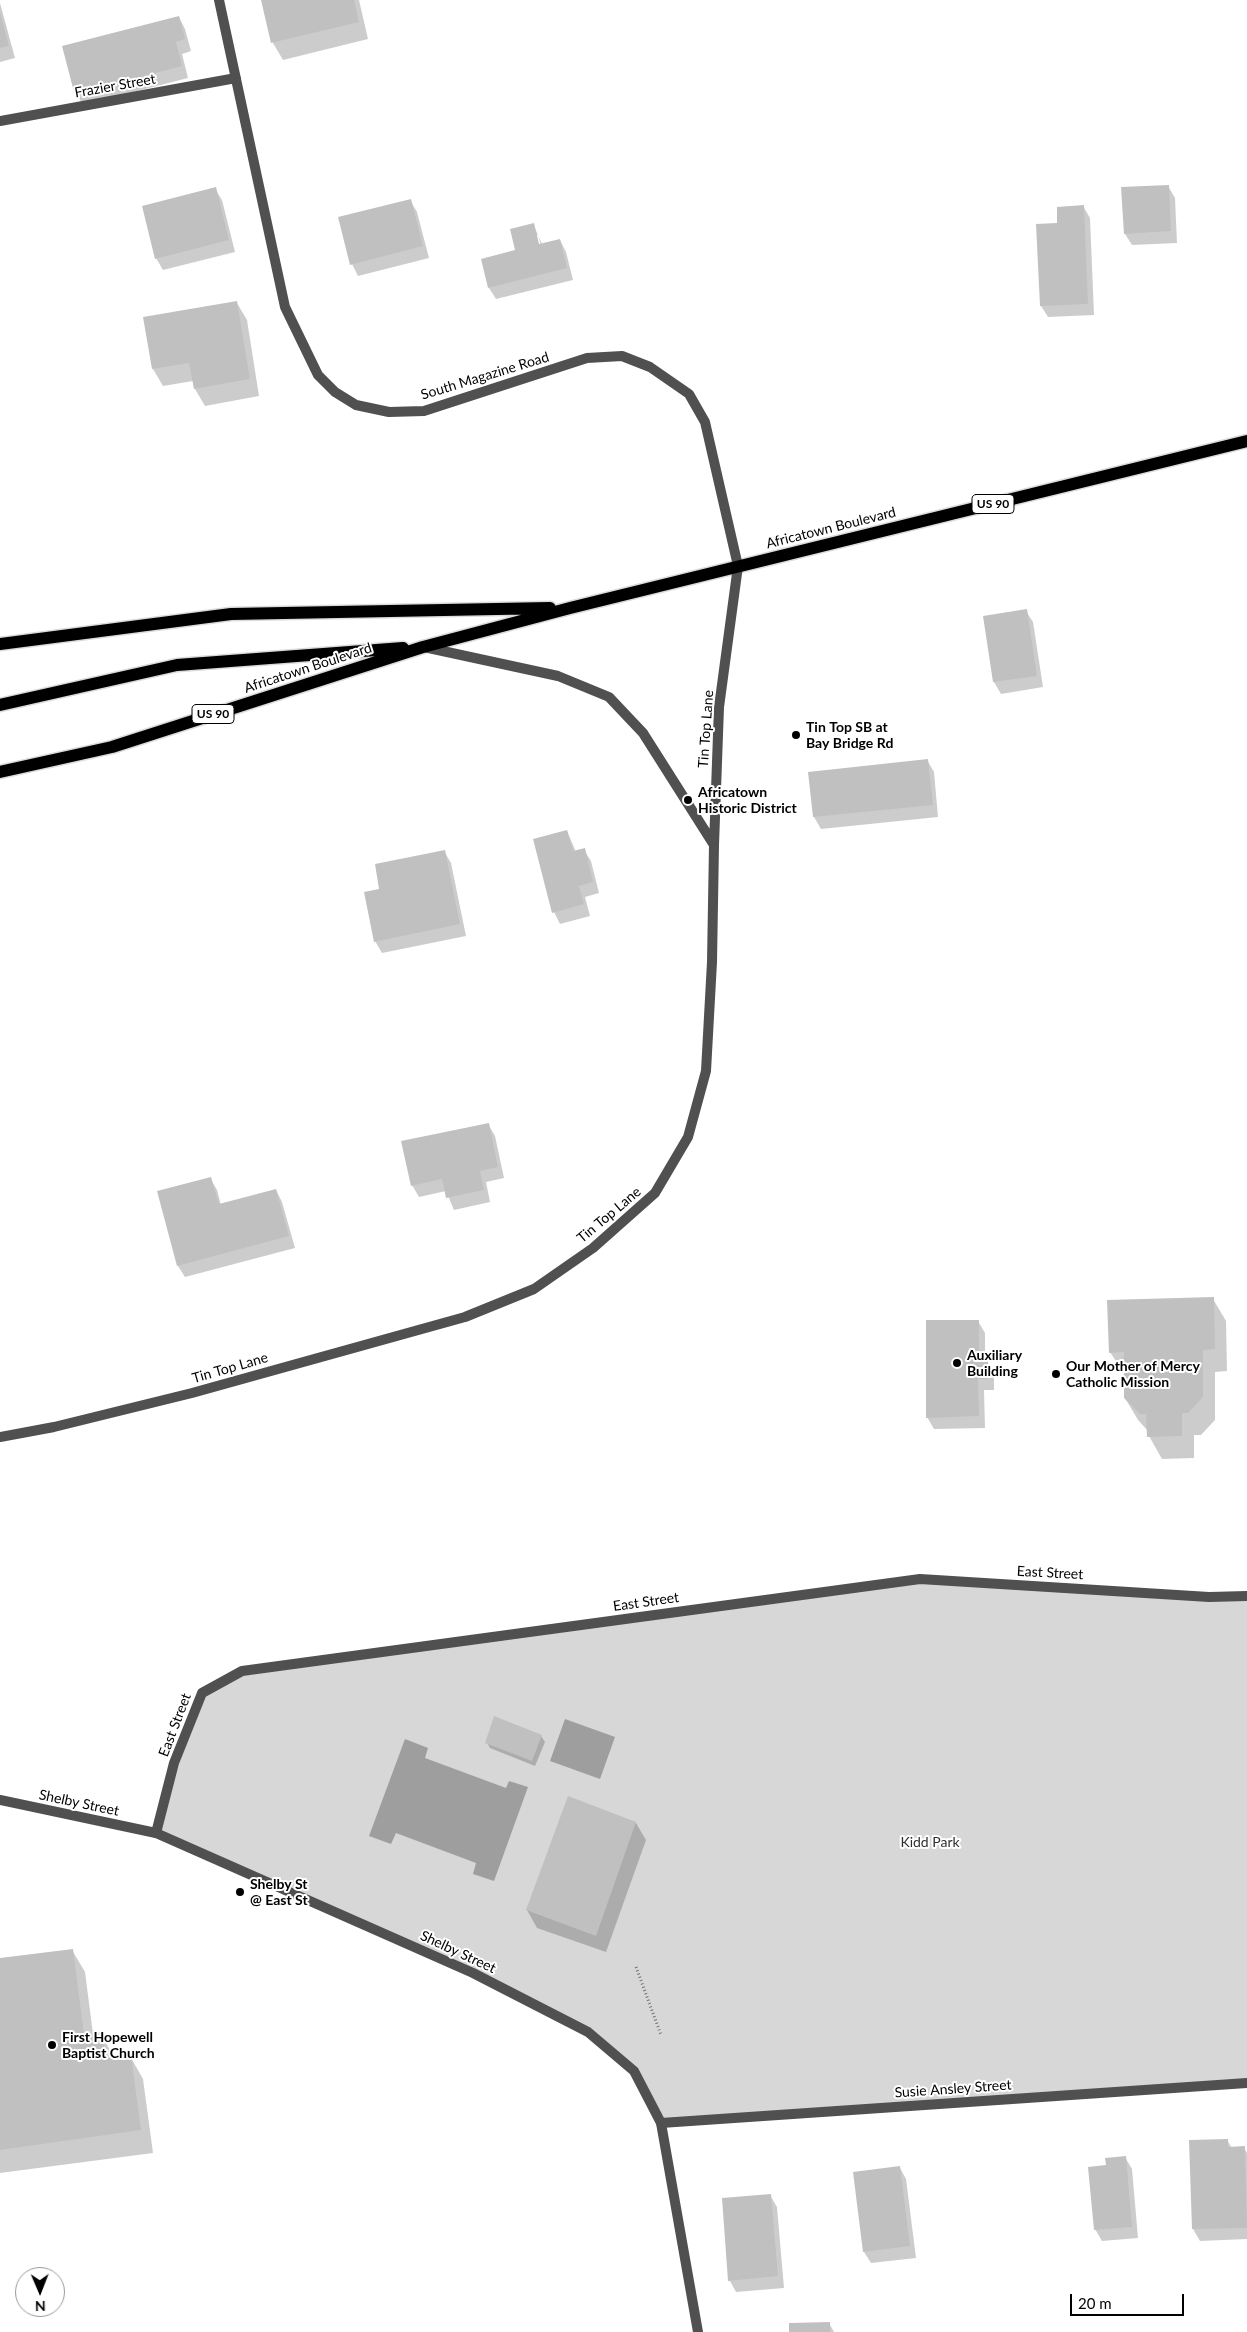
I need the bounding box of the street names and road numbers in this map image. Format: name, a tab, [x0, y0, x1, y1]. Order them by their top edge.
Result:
street label: Frazier Street	[73, 71, 157, 101]
street label: South Magazine Road	[419, 348, 551, 404]
road number: US 90	[972, 494, 1014, 514]
street label: Africatown Boulevard	[764, 504, 898, 552]
street label: Africatown Boulevard	[242, 639, 374, 697]
street label: Tin Top Lane	[695, 689, 717, 769]
road number: US 90	[192, 704, 234, 724]
street label: Tin Top Lane	[574, 1183, 644, 1247]
street label: Tin Top Lane	[190, 1349, 270, 1387]
street label: East Street	[1016, 1563, 1084, 1583]
street label: East Street	[612, 1589, 680, 1615]
street label: East Street	[155, 1691, 195, 1759]
street label: Shelby Street	[37, 1786, 121, 1820]
street label: Shelby Street	[418, 1927, 498, 1977]
street label: Susie Ansley Street	[894, 2077, 1012, 2101]

